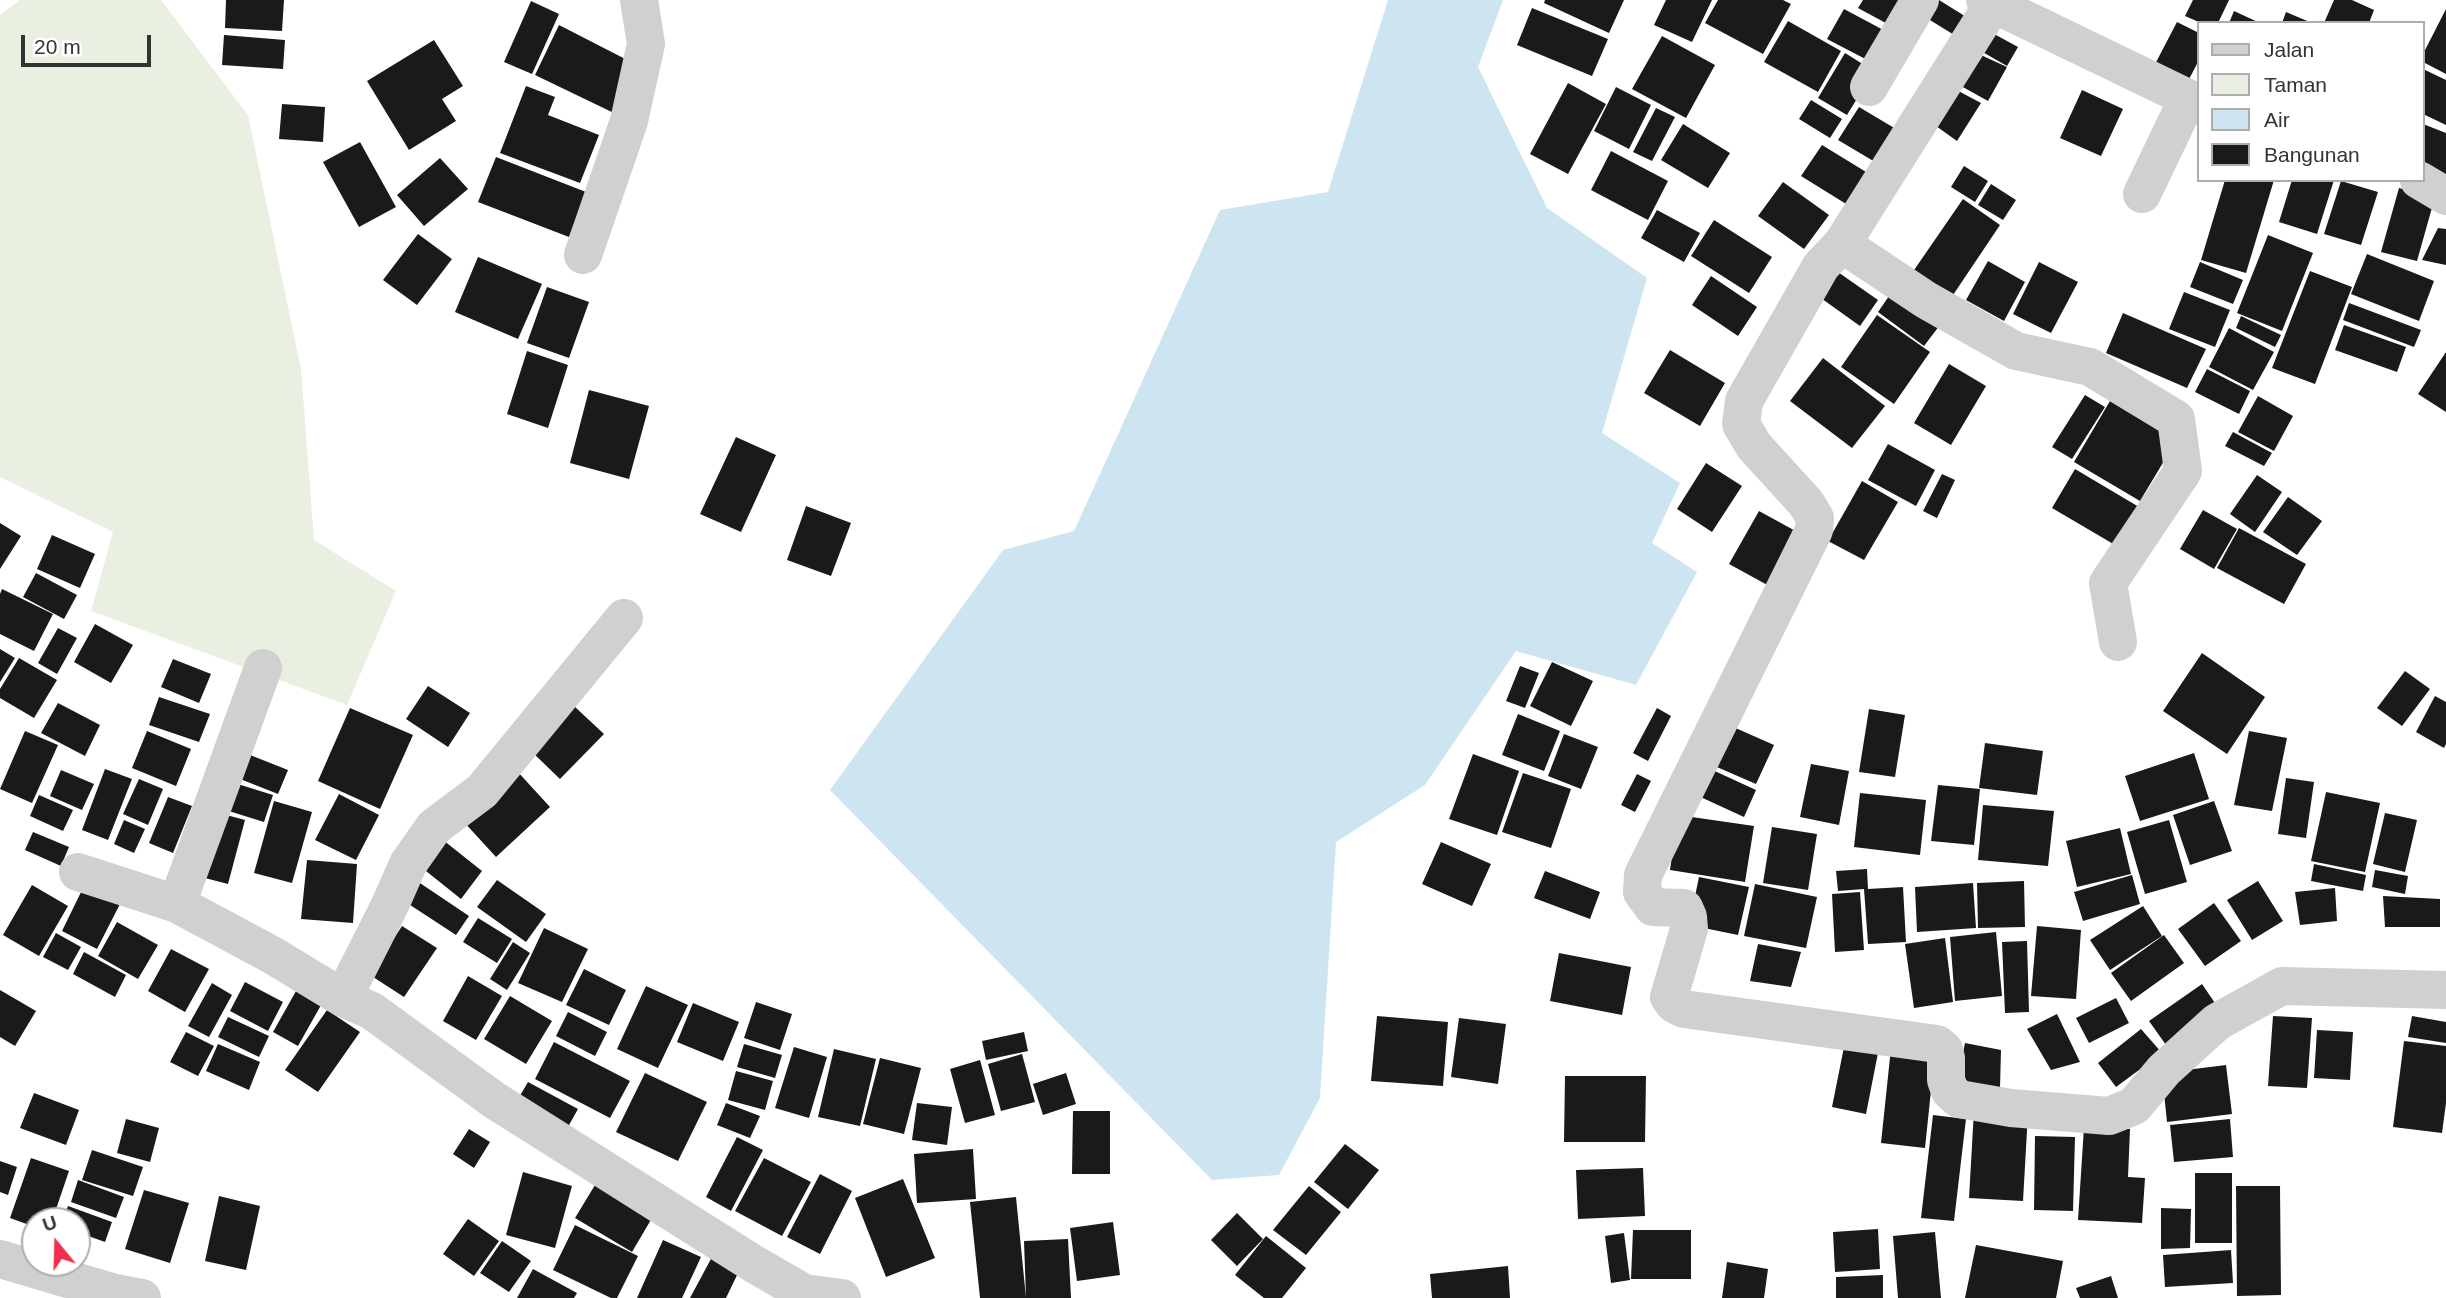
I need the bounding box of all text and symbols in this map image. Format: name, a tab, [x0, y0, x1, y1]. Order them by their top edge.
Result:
scale bar	[24, 21, 154, 65]
legend	[2198, 21, 2425, 182]
text: 20 m	[34, 35, 81, 58]
text: Jalan	[2264, 38, 2314, 61]
text: Taman	[2264, 73, 2327, 96]
text: Air	[2264, 108, 2290, 131]
text: Bangunan	[2264, 143, 2360, 166]
north arrow	[21, 1207, 91, 1277]
text: U	[40, 1211, 60, 1236]

